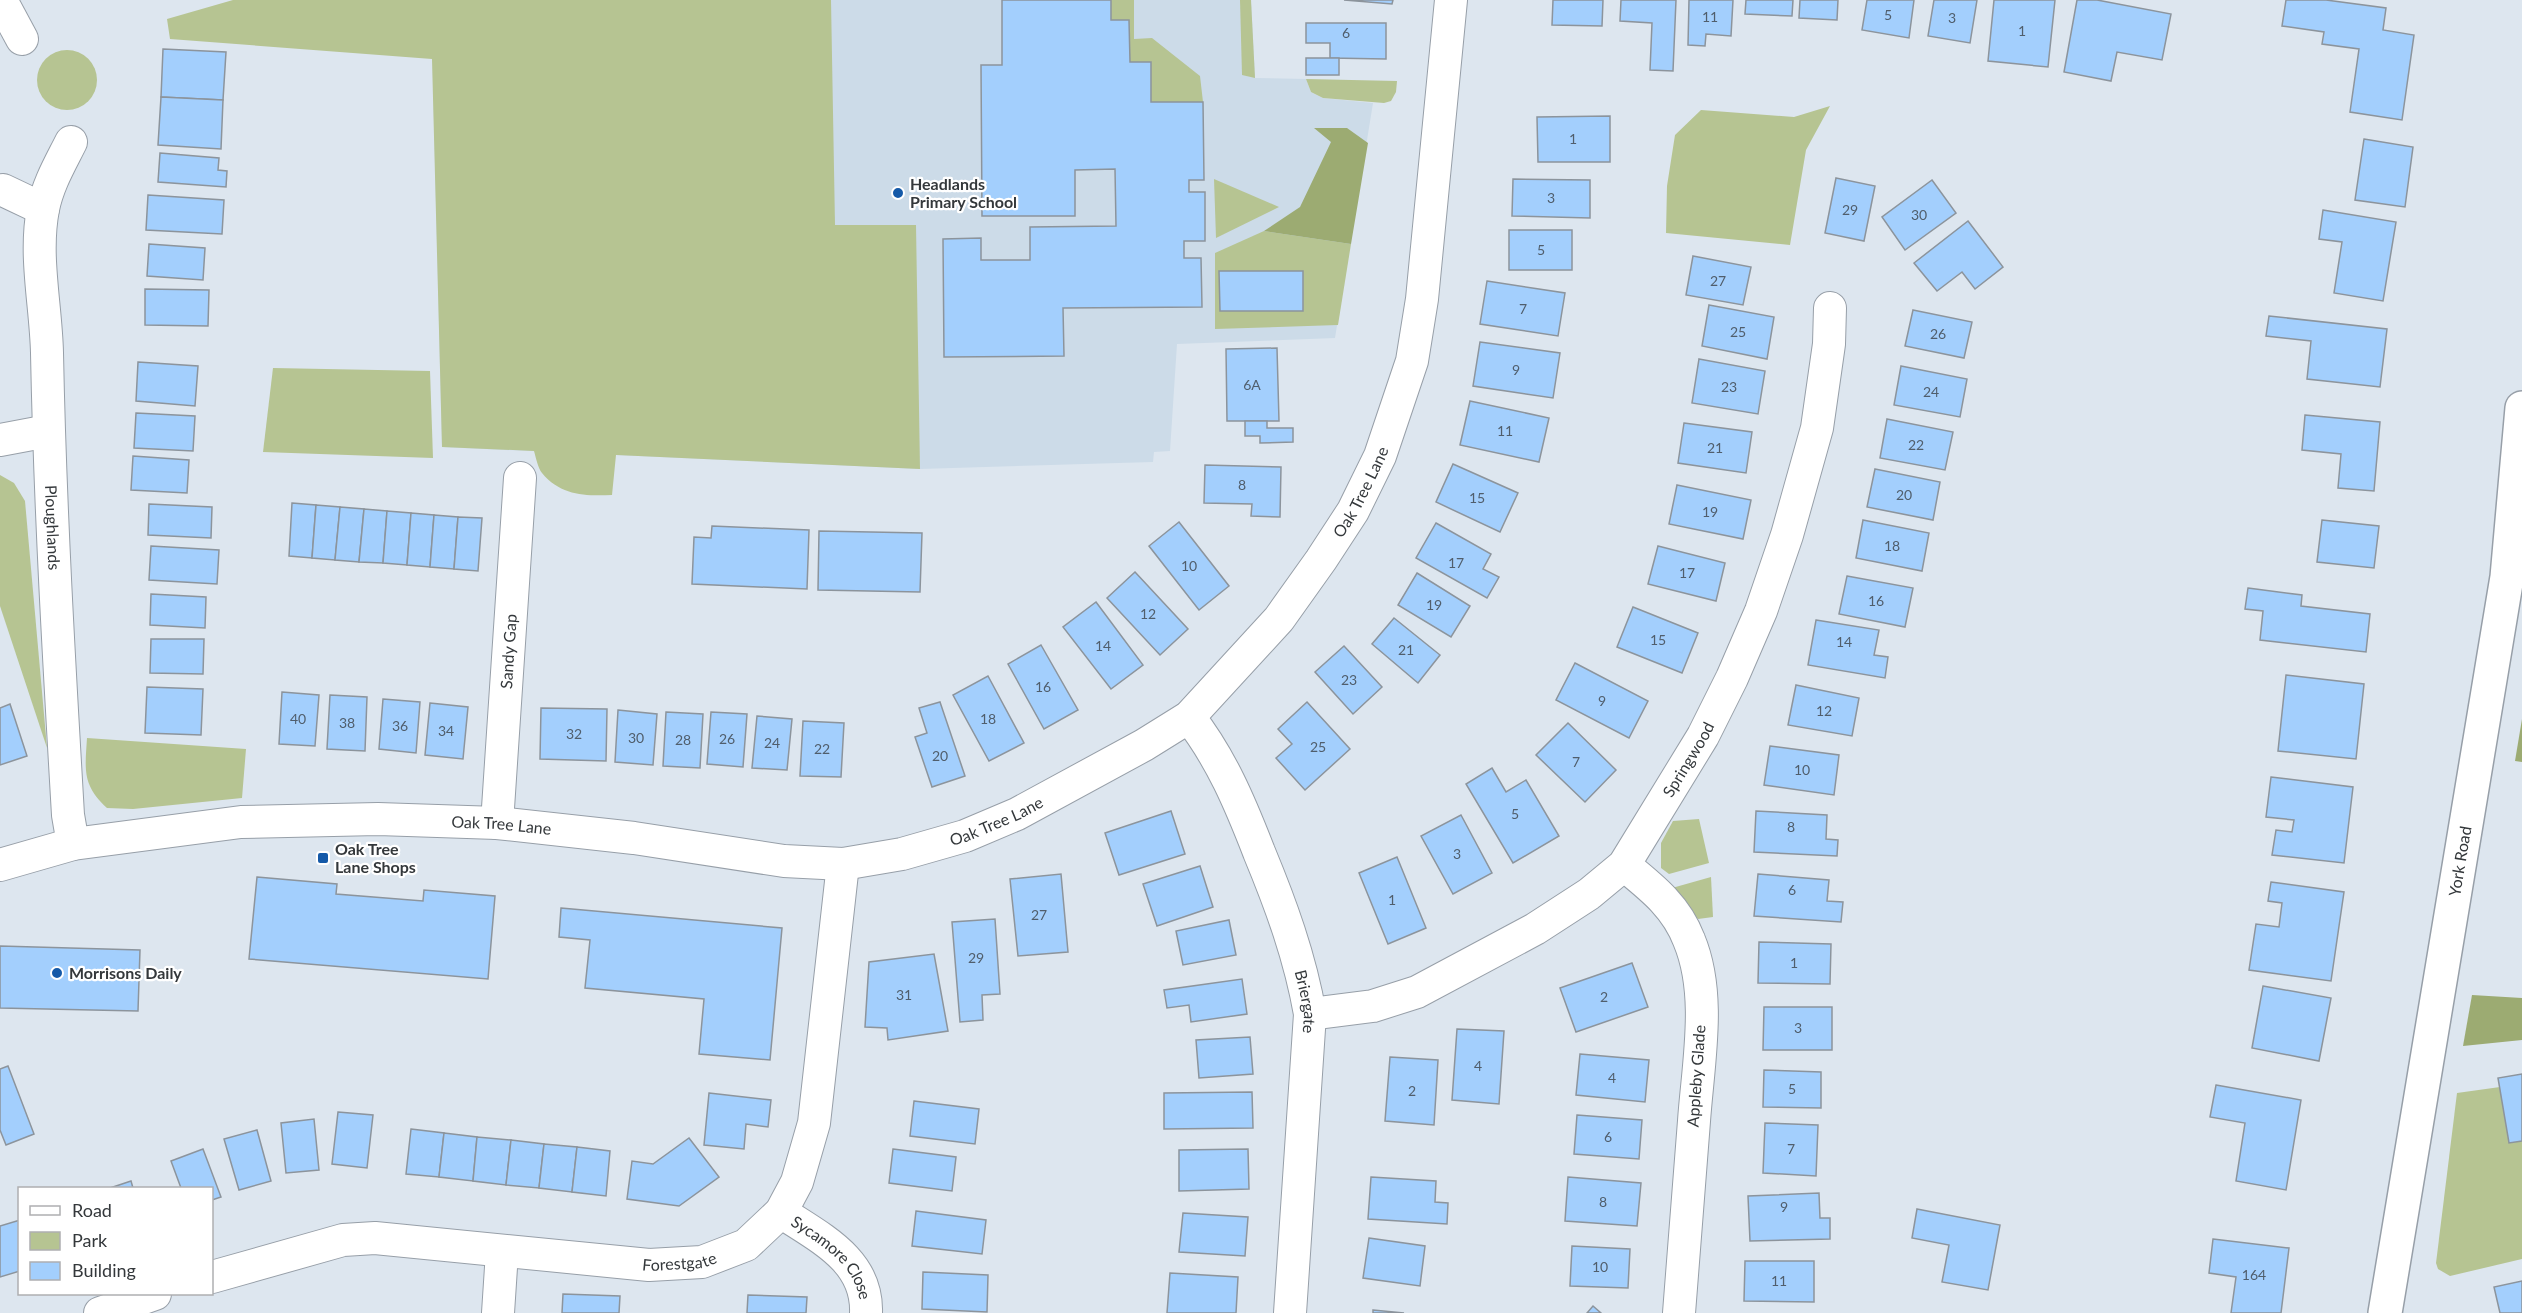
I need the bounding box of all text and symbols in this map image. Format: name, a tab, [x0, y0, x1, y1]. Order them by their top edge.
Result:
house number: 5	[1884, 6, 1892, 23]
house number: 11	[1702, 8, 1718, 25]
house number: 3	[1948, 9, 1956, 26]
house number: 1	[2018, 22, 2026, 39]
house number: 6	[1342, 24, 1350, 41]
house number: 1	[1569, 130, 1577, 147]
place label: Headlands Primary School	[910, 174, 1017, 211]
marker: Headlands Primary School	[891, 186, 905, 200]
house number: 3	[1547, 189, 1555, 206]
house number: 29	[1842, 201, 1858, 218]
house number: 30	[1911, 206, 1927, 223]
house number: 5	[1537, 241, 1545, 258]
house number: 27	[1710, 272, 1726, 289]
house number: 7	[1519, 300, 1527, 317]
house number: 25	[1730, 323, 1746, 340]
house number: 26	[1930, 325, 1946, 342]
house number: 9	[1512, 361, 1520, 378]
house number: 6A	[1243, 376, 1261, 393]
house number: 23	[1721, 378, 1737, 395]
house number: 24	[1923, 383, 1939, 400]
house number: 11	[1497, 422, 1513, 439]
house number: 22	[1908, 436, 1924, 453]
house number: 21	[1707, 439, 1723, 456]
street label: Oak Tree Lane	[1328, 444, 1391, 541]
house number: 8	[1238, 476, 1246, 493]
street label: Ploughlands	[42, 485, 65, 571]
house number: 20	[1896, 486, 1912, 503]
house number: 15	[1469, 489, 1485, 506]
house number: 19	[1702, 503, 1718, 520]
house number: 18	[1884, 537, 1900, 554]
house number: 17	[1448, 554, 1464, 571]
house number: 10	[1181, 557, 1197, 574]
house number: 17	[1679, 564, 1695, 581]
house number: 16	[1868, 592, 1884, 609]
house number: 19	[1426, 596, 1442, 613]
house number: 12	[1140, 605, 1156, 622]
street label: Sandy Gap	[496, 613, 520, 689]
house number: 15	[1650, 631, 1666, 648]
house number: 14	[1836, 633, 1852, 650]
house number: 14	[1095, 637, 1111, 654]
house number: 21	[1398, 641, 1414, 658]
house number: 23	[1341, 671, 1357, 688]
house number: 16	[1035, 678, 1051, 695]
house number: 9	[1598, 692, 1606, 709]
house number: 12	[1816, 702, 1832, 719]
house number: 40	[290, 710, 306, 727]
house number: 18	[980, 710, 996, 727]
house number: 38	[339, 714, 355, 731]
house number: 36	[392, 717, 408, 734]
street label: Springwood	[1658, 719, 1718, 800]
house number: 34	[438, 722, 454, 739]
house number: 32	[566, 725, 582, 742]
house number: 30	[628, 729, 644, 746]
house number: 26	[719, 730, 735, 747]
house number: 28	[675, 731, 691, 748]
house number: 24	[764, 734, 780, 751]
house number: 25	[1310, 738, 1326, 755]
house number: 22	[814, 740, 830, 757]
house number: 20	[932, 747, 948, 764]
house number: 7	[1572, 753, 1580, 770]
house number: 10	[1794, 761, 1810, 778]
street label: Oak Tree Lane	[947, 792, 1046, 849]
house number: 5	[1511, 805, 1519, 822]
street label: Oak Tree Lane	[451, 811, 552, 838]
house number: 8	[1787, 818, 1795, 835]
street label: York Road	[2444, 825, 2475, 898]
place label: Oak Tree Lane Shops	[335, 839, 416, 876]
house number: 3	[1453, 845, 1461, 862]
marker: Oak Tree Lane Shops	[316, 851, 330, 865]
house number: 6	[1788, 881, 1796, 898]
house number: 1	[1388, 891, 1396, 908]
house number: 27	[1031, 906, 1047, 923]
house number: 29	[968, 949, 984, 966]
house number: 1	[1790, 954, 1798, 971]
place label: Morrisons Daily	[69, 963, 182, 982]
marker: Morrisons Daily	[50, 966, 64, 980]
street label: Briergate	[1292, 968, 1320, 1034]
house number: 31	[896, 986, 912, 1003]
house number: 2	[1600, 988, 1608, 1005]
house number: 3	[1794, 1019, 1802, 1036]
street label: Appleby Glade	[1682, 1024, 1709, 1128]
house number: 4	[1474, 1057, 1482, 1074]
house number: 4	[1608, 1069, 1616, 1086]
house number: 5	[1788, 1080, 1796, 1097]
house number: 2	[1408, 1082, 1416, 1099]
house number: 6	[1604, 1128, 1612, 1145]
house number: 7	[1787, 1140, 1795, 1157]
legend	[18, 1187, 213, 1295]
house number: 8	[1599, 1193, 1607, 1210]
house number: 9	[1780, 1198, 1788, 1215]
text: Road	[72, 1199, 112, 1221]
street label: Sycamore Close	[788, 1211, 875, 1301]
text: Park	[72, 1229, 108, 1251]
street label: Forestgate	[641, 1247, 719, 1274]
house number: 10	[1592, 1258, 1608, 1275]
text: Building	[72, 1259, 136, 1281]
house number: 164	[2242, 1266, 2266, 1283]
house number: 11	[1771, 1272, 1787, 1289]

